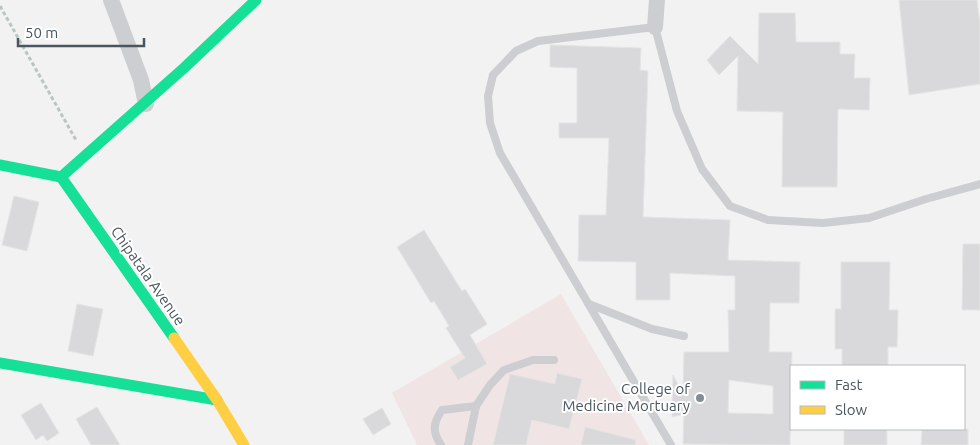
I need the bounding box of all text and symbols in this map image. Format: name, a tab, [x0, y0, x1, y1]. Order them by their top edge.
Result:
scale bar	[18, 15, 144, 47]
text: 50 m	[25, 24, 58, 41]
street label: Chipatala Avenue	[108, 223, 189, 329]
legend	[790, 365, 965, 430]
text: Fast	[835, 376, 863, 393]
place label: College of Medicine Mortuary	[562, 380, 690, 414]
marker: College of Medicine Mortuary	[694, 392, 706, 404]
text: Slow	[835, 401, 868, 418]

